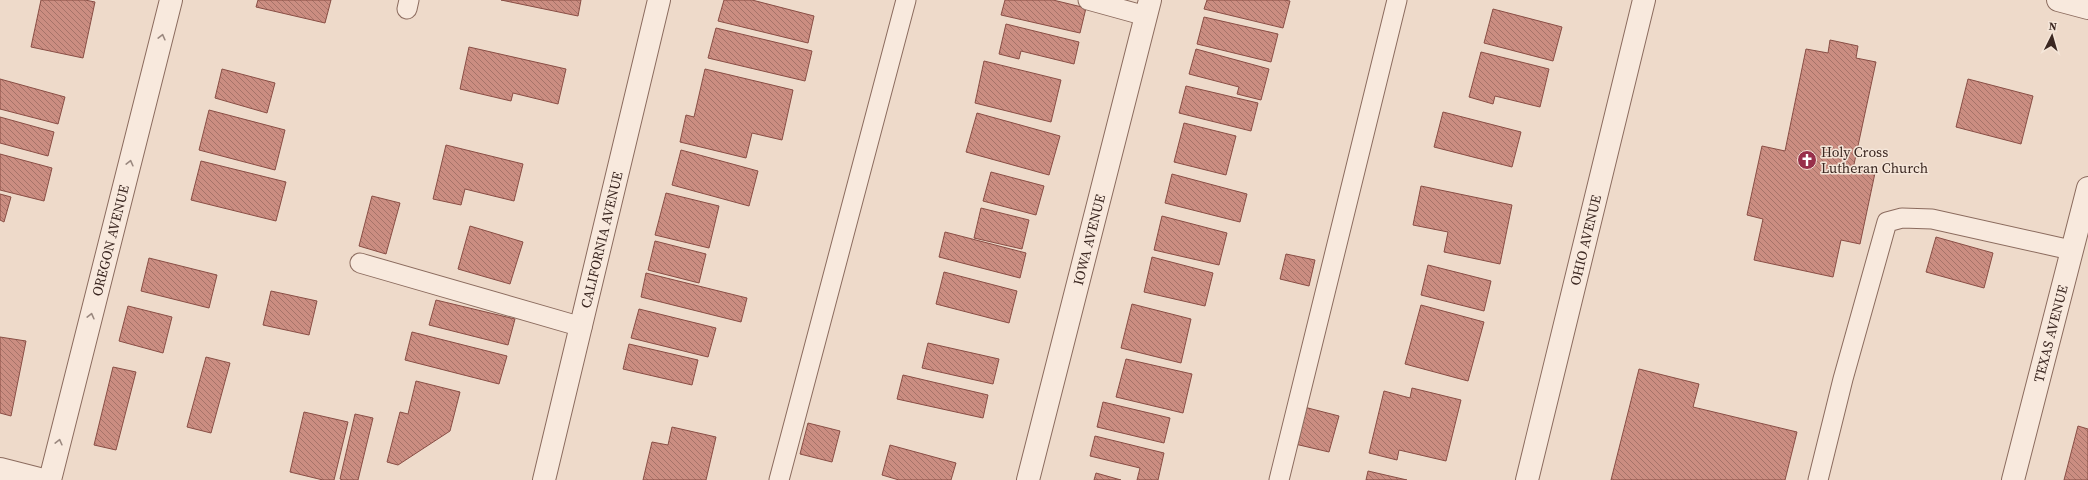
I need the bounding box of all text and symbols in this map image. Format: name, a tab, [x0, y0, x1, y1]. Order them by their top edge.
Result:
north arrow	[2032, 16, 2072, 56]
text: N	[2048, 19, 2057, 34]
one-way arrow	[157, 34, 166, 41]
place label: Holy Cross Lutheran Church	[1821, 142, 1928, 178]
church icon: Holy Cross Lutheran Church	[1796, 149, 1818, 171]
one-way arrow	[125, 160, 134, 167]
street label: CALIFORNIA AVENUE	[576, 169, 628, 310]
street label: OREGON AVENUE	[87, 183, 134, 298]
street label: IOWA AVENUE	[1068, 192, 1110, 287]
street label: OHIO AVENUE	[1565, 193, 1606, 287]
street label: TEXAS AVENUE	[2028, 283, 2073, 385]
one-way arrow	[86, 313, 95, 320]
one-way arrow	[54, 439, 63, 446]

